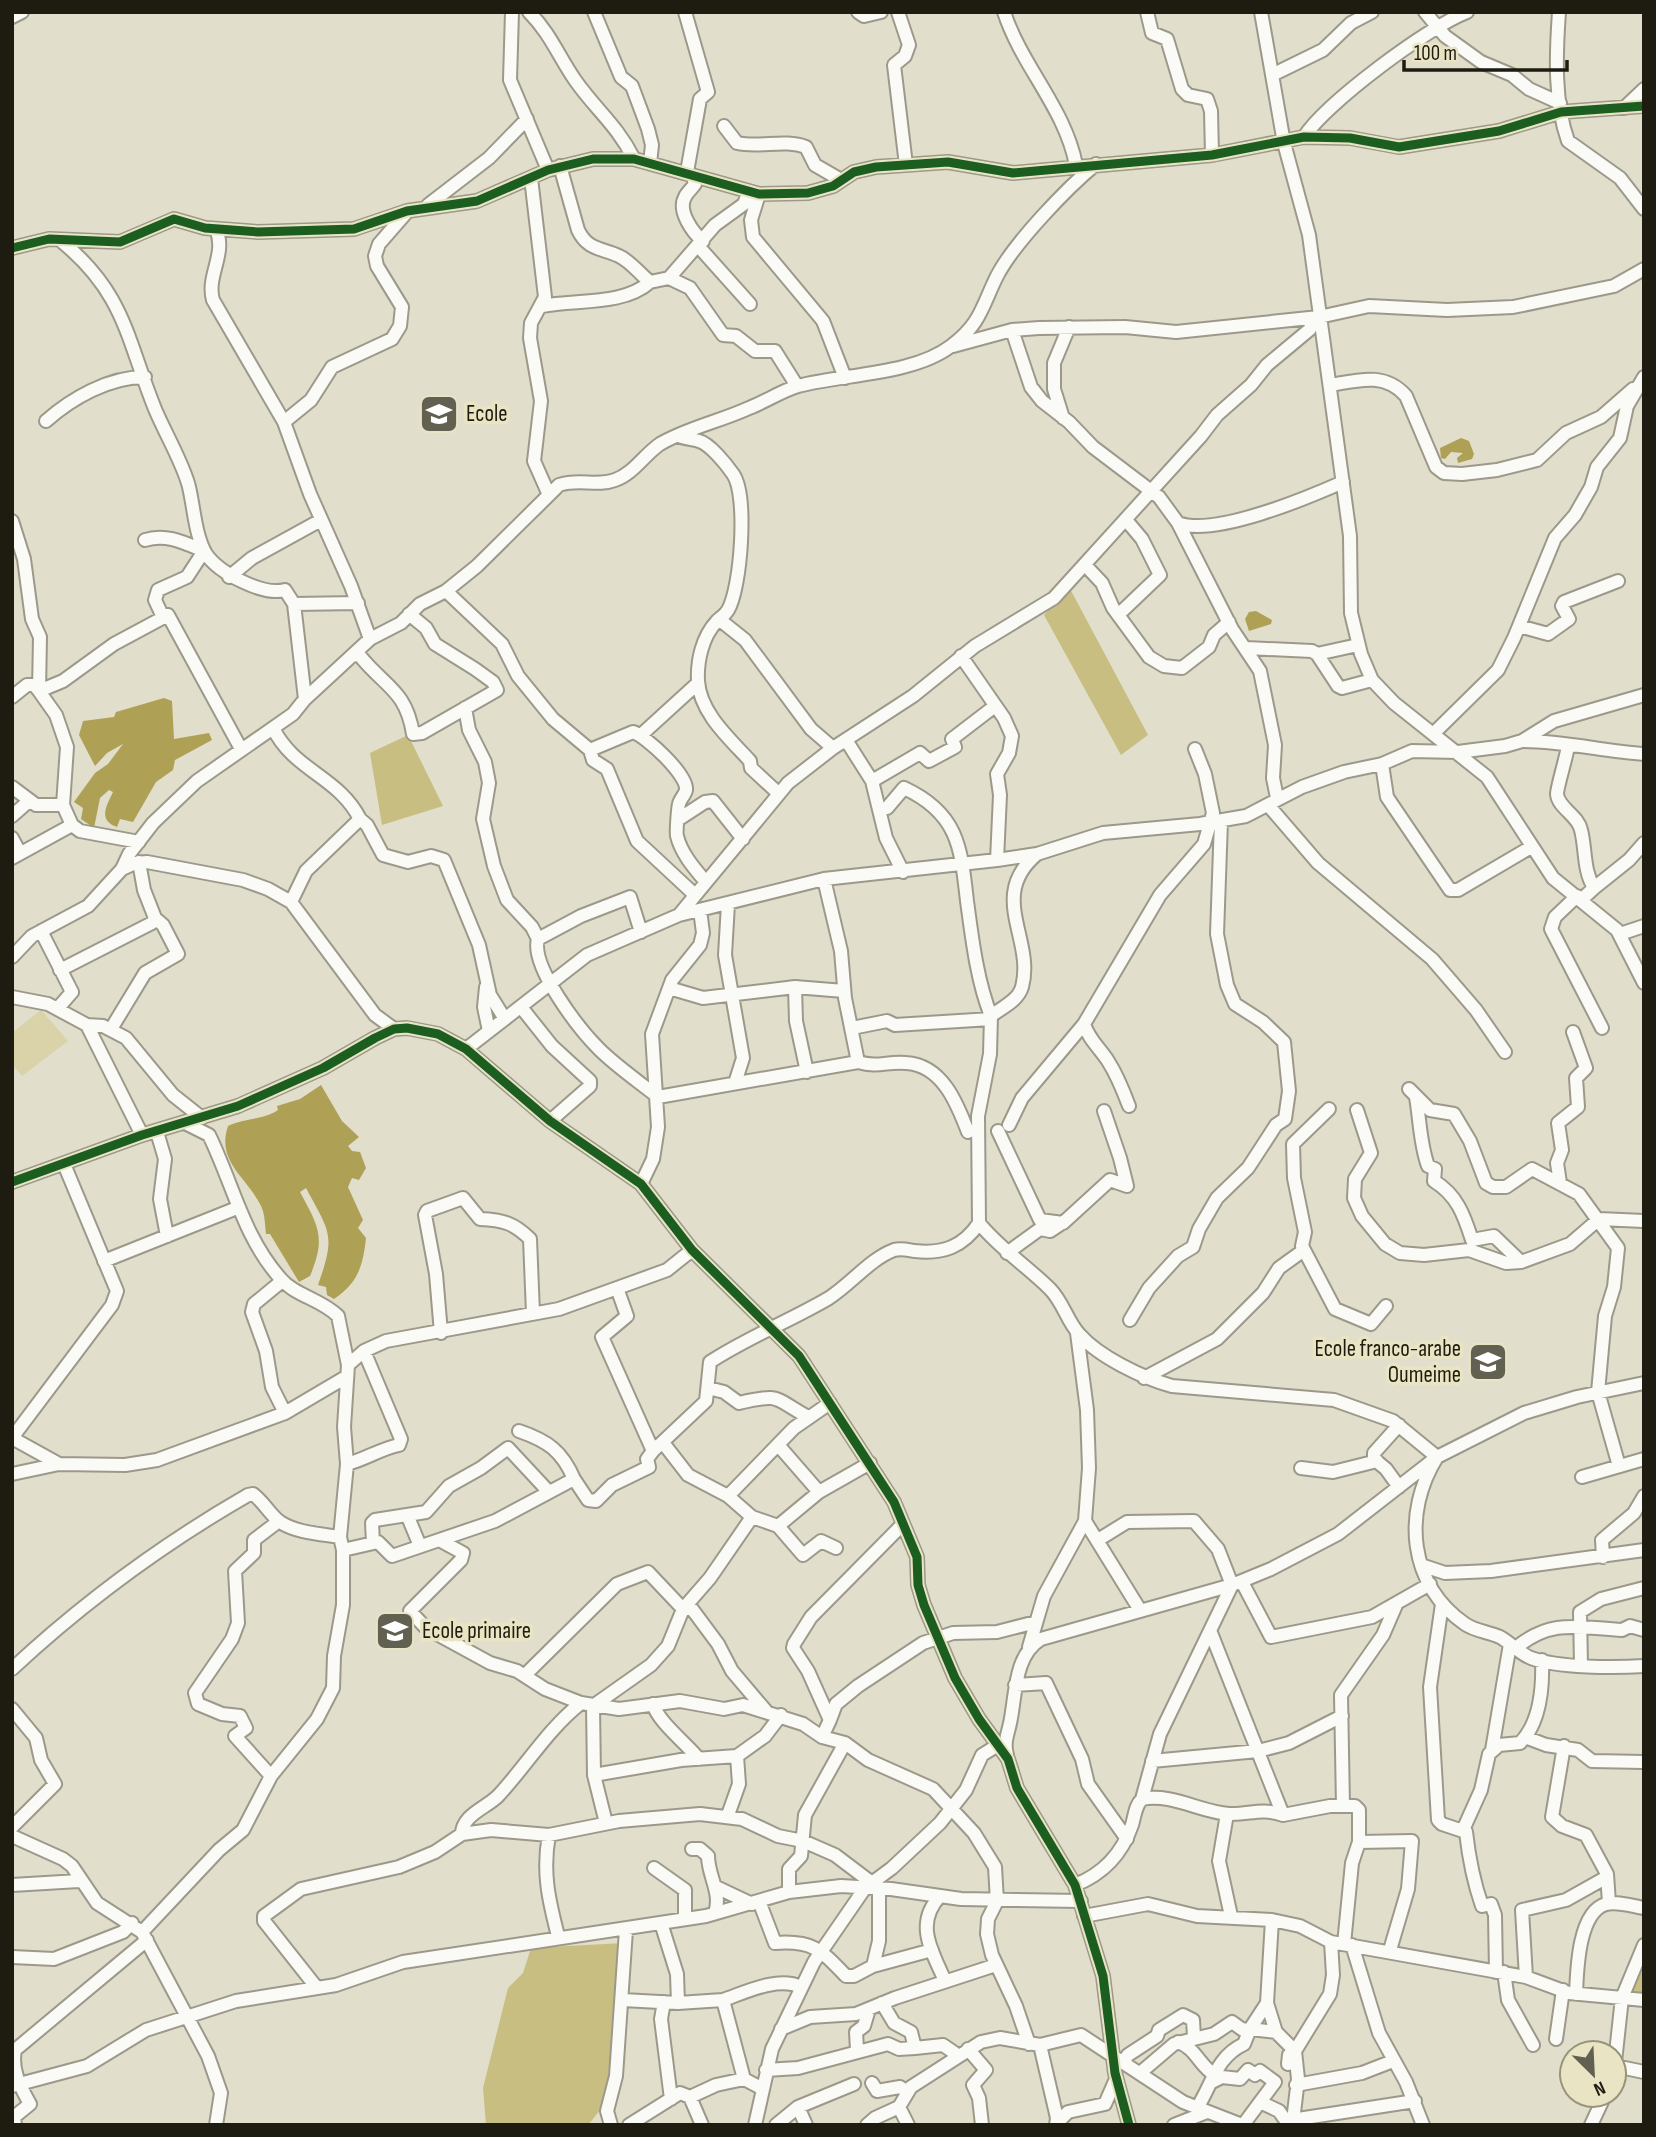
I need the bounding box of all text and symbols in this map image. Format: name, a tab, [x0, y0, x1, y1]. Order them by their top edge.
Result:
scale bar	[1404, 28, 1567, 72]
text: 100 m	[1414, 41, 1457, 66]
school or university icon: Ecole	[418, 393, 460, 435]
place label: Ecole	[466, 400, 508, 428]
place label: Ecole franco-arabe Oumeime	[1314, 1335, 1461, 1389]
school or university icon: Ecole franco-arabe Oumeime	[1467, 1341, 1509, 1383]
school or university icon: Ecole primaire	[374, 1610, 416, 1652]
place label: Ecole primaire	[422, 1617, 531, 1645]
north arrow	[1558, 2039, 1628, 2109]
text: N	[1590, 2076, 1609, 2101]

